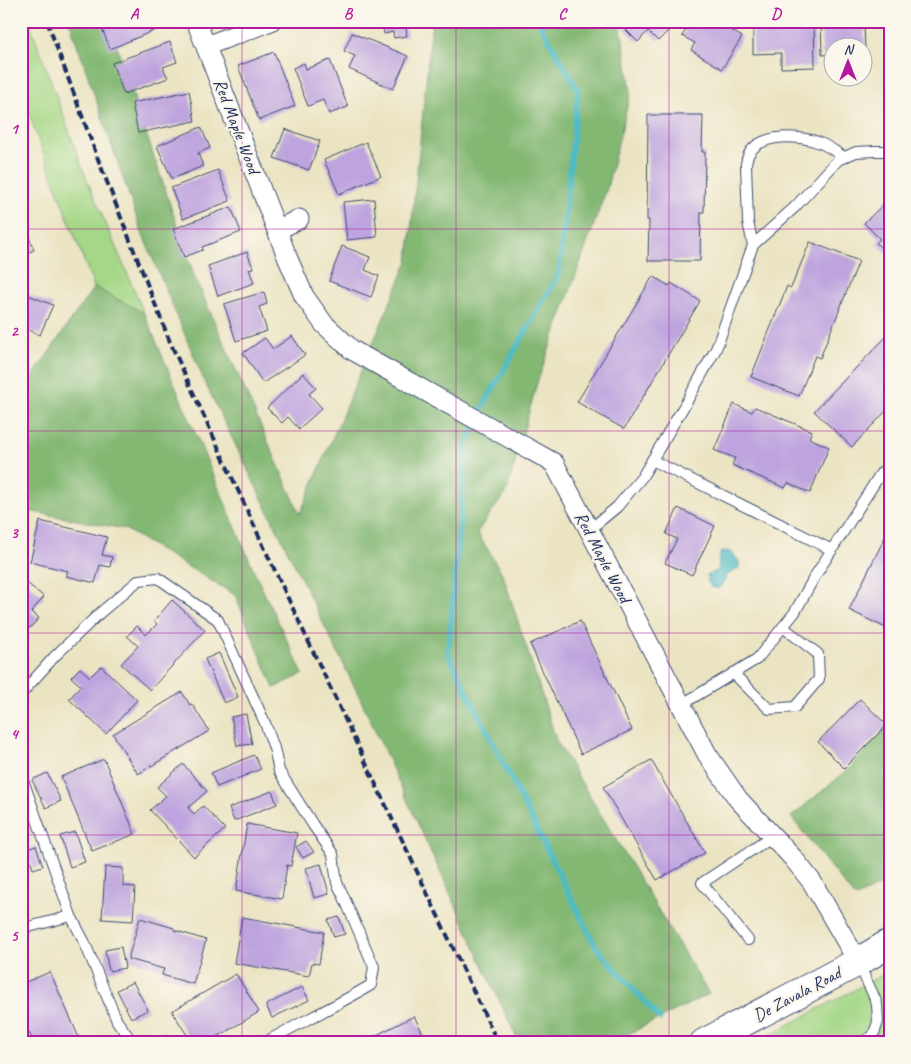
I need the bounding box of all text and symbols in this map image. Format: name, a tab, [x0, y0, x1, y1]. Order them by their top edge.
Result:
text: A	[130, 4, 140, 24]
text: B	[344, 4, 354, 24]
text: C	[558, 4, 568, 24]
text: D	[771, 4, 782, 24]
north arrow	[824, 38, 874, 88]
text: N	[844, 41, 855, 58]
street label: Red Maple Wood	[209, 75, 266, 179]
text: 1	[10, 119, 19, 139]
text: 2	[10, 321, 19, 341]
street label: Red Maple Wood	[570, 508, 637, 609]
text: 3	[10, 523, 19, 543]
text: 4	[10, 724, 19, 744]
text: 5	[11, 926, 20, 946]
street label: De Zavala Road	[749, 960, 847, 1026]

